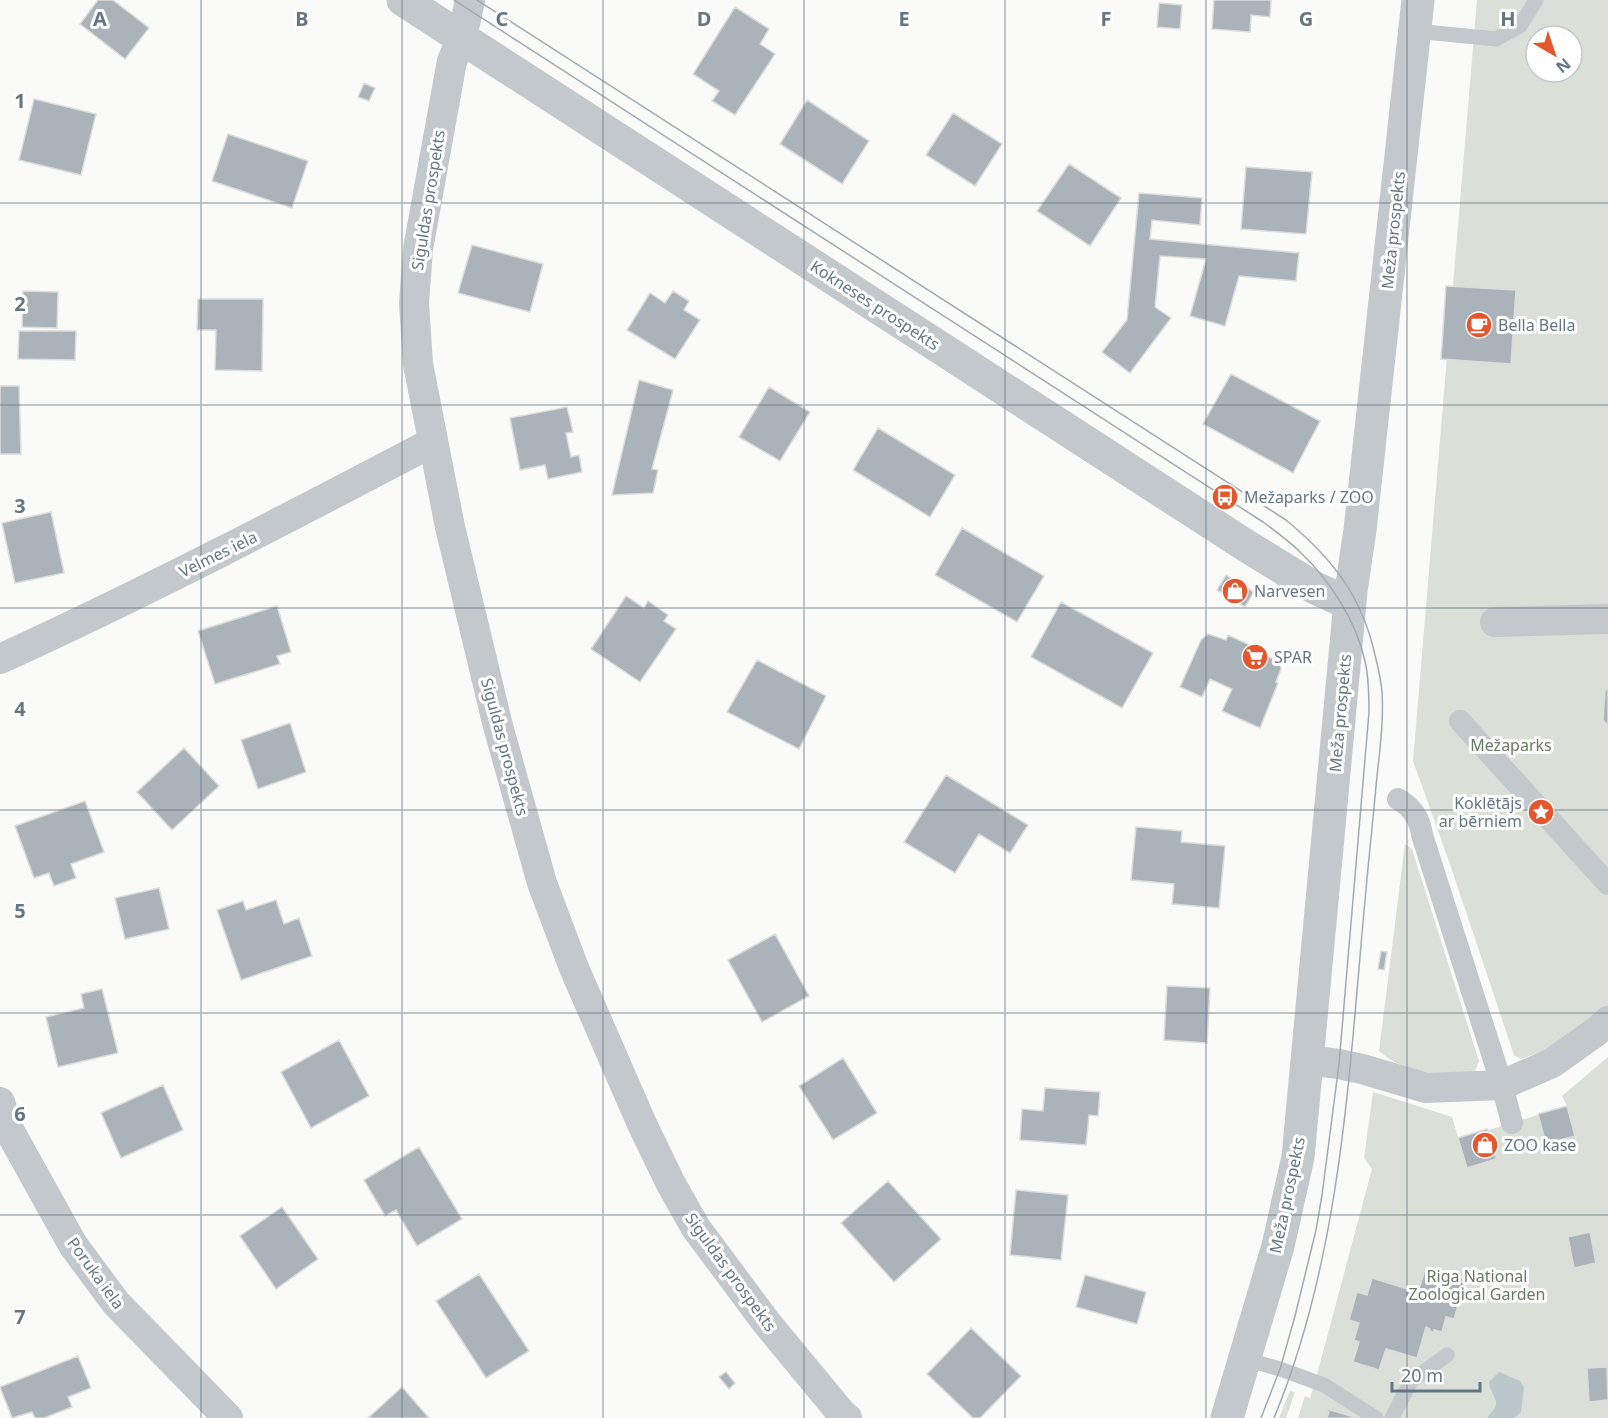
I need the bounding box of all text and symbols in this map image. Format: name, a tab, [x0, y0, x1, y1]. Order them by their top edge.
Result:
text: A	[93, 5, 107, 32]
text: B	[295, 5, 309, 32]
text: C	[496, 5, 509, 32]
text: D	[697, 5, 711, 32]
text: E	[898, 5, 910, 32]
text: F	[1101, 5, 1111, 32]
text: G	[1299, 5, 1313, 32]
text: H	[1500, 5, 1516, 32]
north arrow	[1524, 24, 1584, 84]
text: N	[1551, 53, 1575, 78]
text: 1	[14, 87, 26, 114]
street label: Siguldas prospekts	[406, 128, 450, 272]
street label: Meža prospekts	[1376, 170, 1410, 290]
street label: Kokneses prospekts	[806, 255, 944, 355]
text: 2	[14, 290, 26, 317]
cafe icon: Bella Bella	[1464, 310, 1494, 340]
place label: Bella Bella	[1498, 314, 1575, 336]
bus stop icon: Mežaparks / ZOO	[1210, 482, 1240, 512]
place label: Mežaparks / ZOO	[1244, 486, 1374, 508]
text: 3	[14, 492, 26, 519]
street label: Velmes iela	[175, 526, 261, 582]
shop icon: Narvesen	[1220, 576, 1250, 606]
place label: Narvesen	[1254, 580, 1325, 602]
supermarket icon: SPAR	[1240, 642, 1270, 672]
place label: SPAR	[1274, 646, 1312, 668]
street label: Meža prospekts	[1324, 653, 1356, 773]
street label: Siguldas prospekts	[476, 676, 534, 818]
text: 4	[14, 695, 26, 722]
park label: Mežaparks	[1470, 734, 1552, 756]
place label: Koklētājs ar bērniem	[1439, 792, 1522, 832]
place icon: Koklētājs ar bērniem	[1526, 797, 1556, 827]
text: 5	[14, 897, 26, 924]
text: 6	[14, 1100, 26, 1127]
shop icon: ZOO kase	[1470, 1130, 1500, 1160]
place label: ZOO kase	[1504, 1134, 1576, 1156]
street label: Meža prospekts	[1264, 1135, 1310, 1255]
street label: Siguldas prospekts	[680, 1208, 782, 1336]
street label: Poruka iela	[62, 1233, 130, 1313]
park label: Riga National Zoological Garden	[1409, 1265, 1545, 1305]
text: 7	[14, 1303, 26, 1330]
scale bar	[1392, 1355, 1480, 1393]
text: 20 m	[1401, 1363, 1443, 1387]

